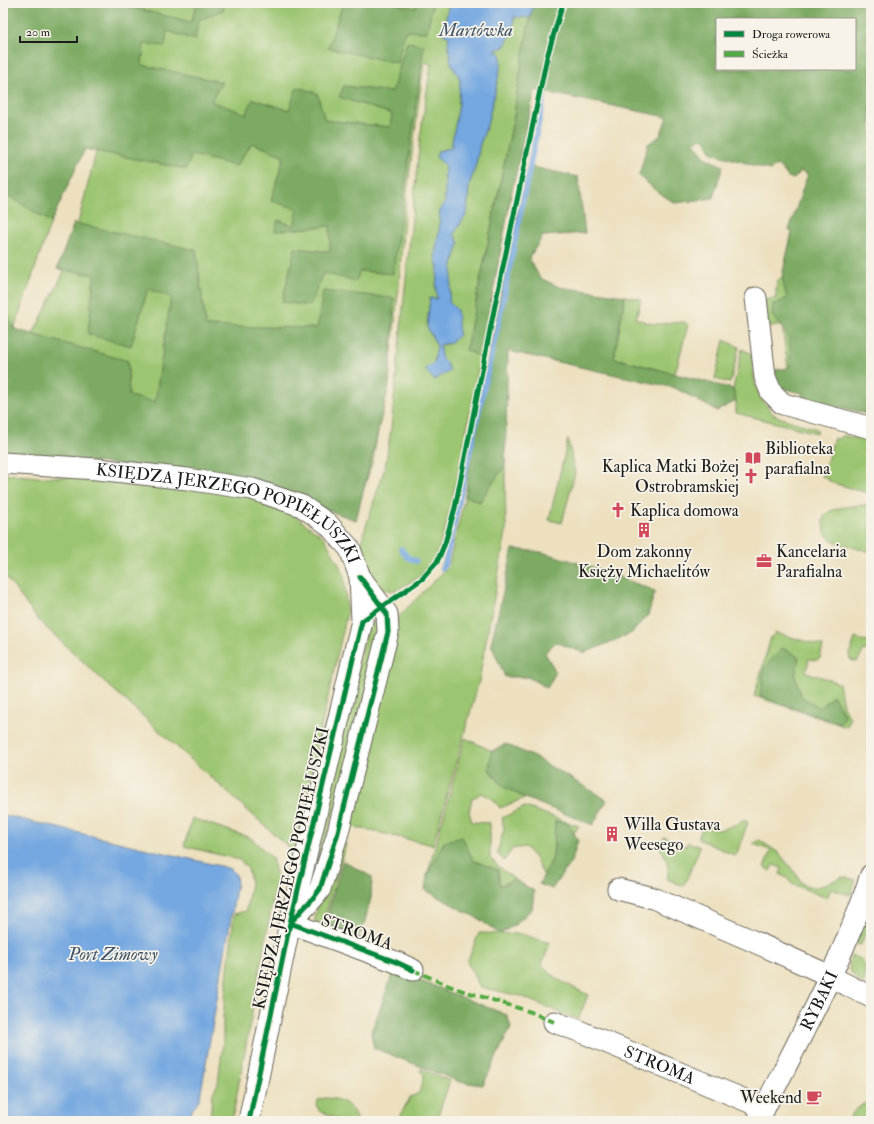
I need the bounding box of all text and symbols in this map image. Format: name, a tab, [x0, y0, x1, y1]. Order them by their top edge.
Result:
scale bar	[20, 18, 77, 44]
legend	[716, 18, 856, 70]
water label: Martówka	[438, 19, 513, 42]
text: 20 m	[26, 25, 51, 40]
text: Droga rowerowa	[752, 27, 831, 42]
text: Ścieżka	[752, 47, 789, 62]
place label: Biblioteka parafialna	[764, 438, 834, 480]
library icon: Biblioteka parafialna	[744, 449, 762, 467]
place label: Kaplica Matki Bożej Ostrobramskiej	[602, 456, 739, 497]
street label: KSIĘDZA JERZEGO POPIEŁUSZKI	[95, 458, 365, 566]
church icon: Kaplica Matki Bożej Ostrobramskiej	[742, 467, 760, 485]
place label: Kaplica domowa	[630, 500, 740, 522]
church icon: Kaplica domowa	[609, 501, 627, 519]
building icon: Dom zakonny Księży Michaelitów	[635, 521, 653, 539]
place label: Dom zakonny Księży Michaelitów	[578, 541, 711, 583]
place label: Kancelaria Parafialna	[776, 541, 848, 582]
office icon: Kancelaria Parafialna	[755, 552, 773, 570]
street label: KSIĘDZA JERZEGO POPIEŁUSZKI	[248, 725, 335, 1012]
place label: Willa Gustava Weesego	[623, 814, 722, 855]
building icon: Willa Gustava Weesego	[603, 825, 621, 843]
street label: STROMA	[318, 909, 396, 955]
water label: Port Zimowy	[67, 943, 159, 966]
street label: RYBAKI	[795, 967, 842, 1034]
street label: STROMA	[621, 1041, 698, 1089]
place label: Weekend	[739, 1087, 803, 1108]
cafe icon: Weekend	[805, 1088, 823, 1106]

